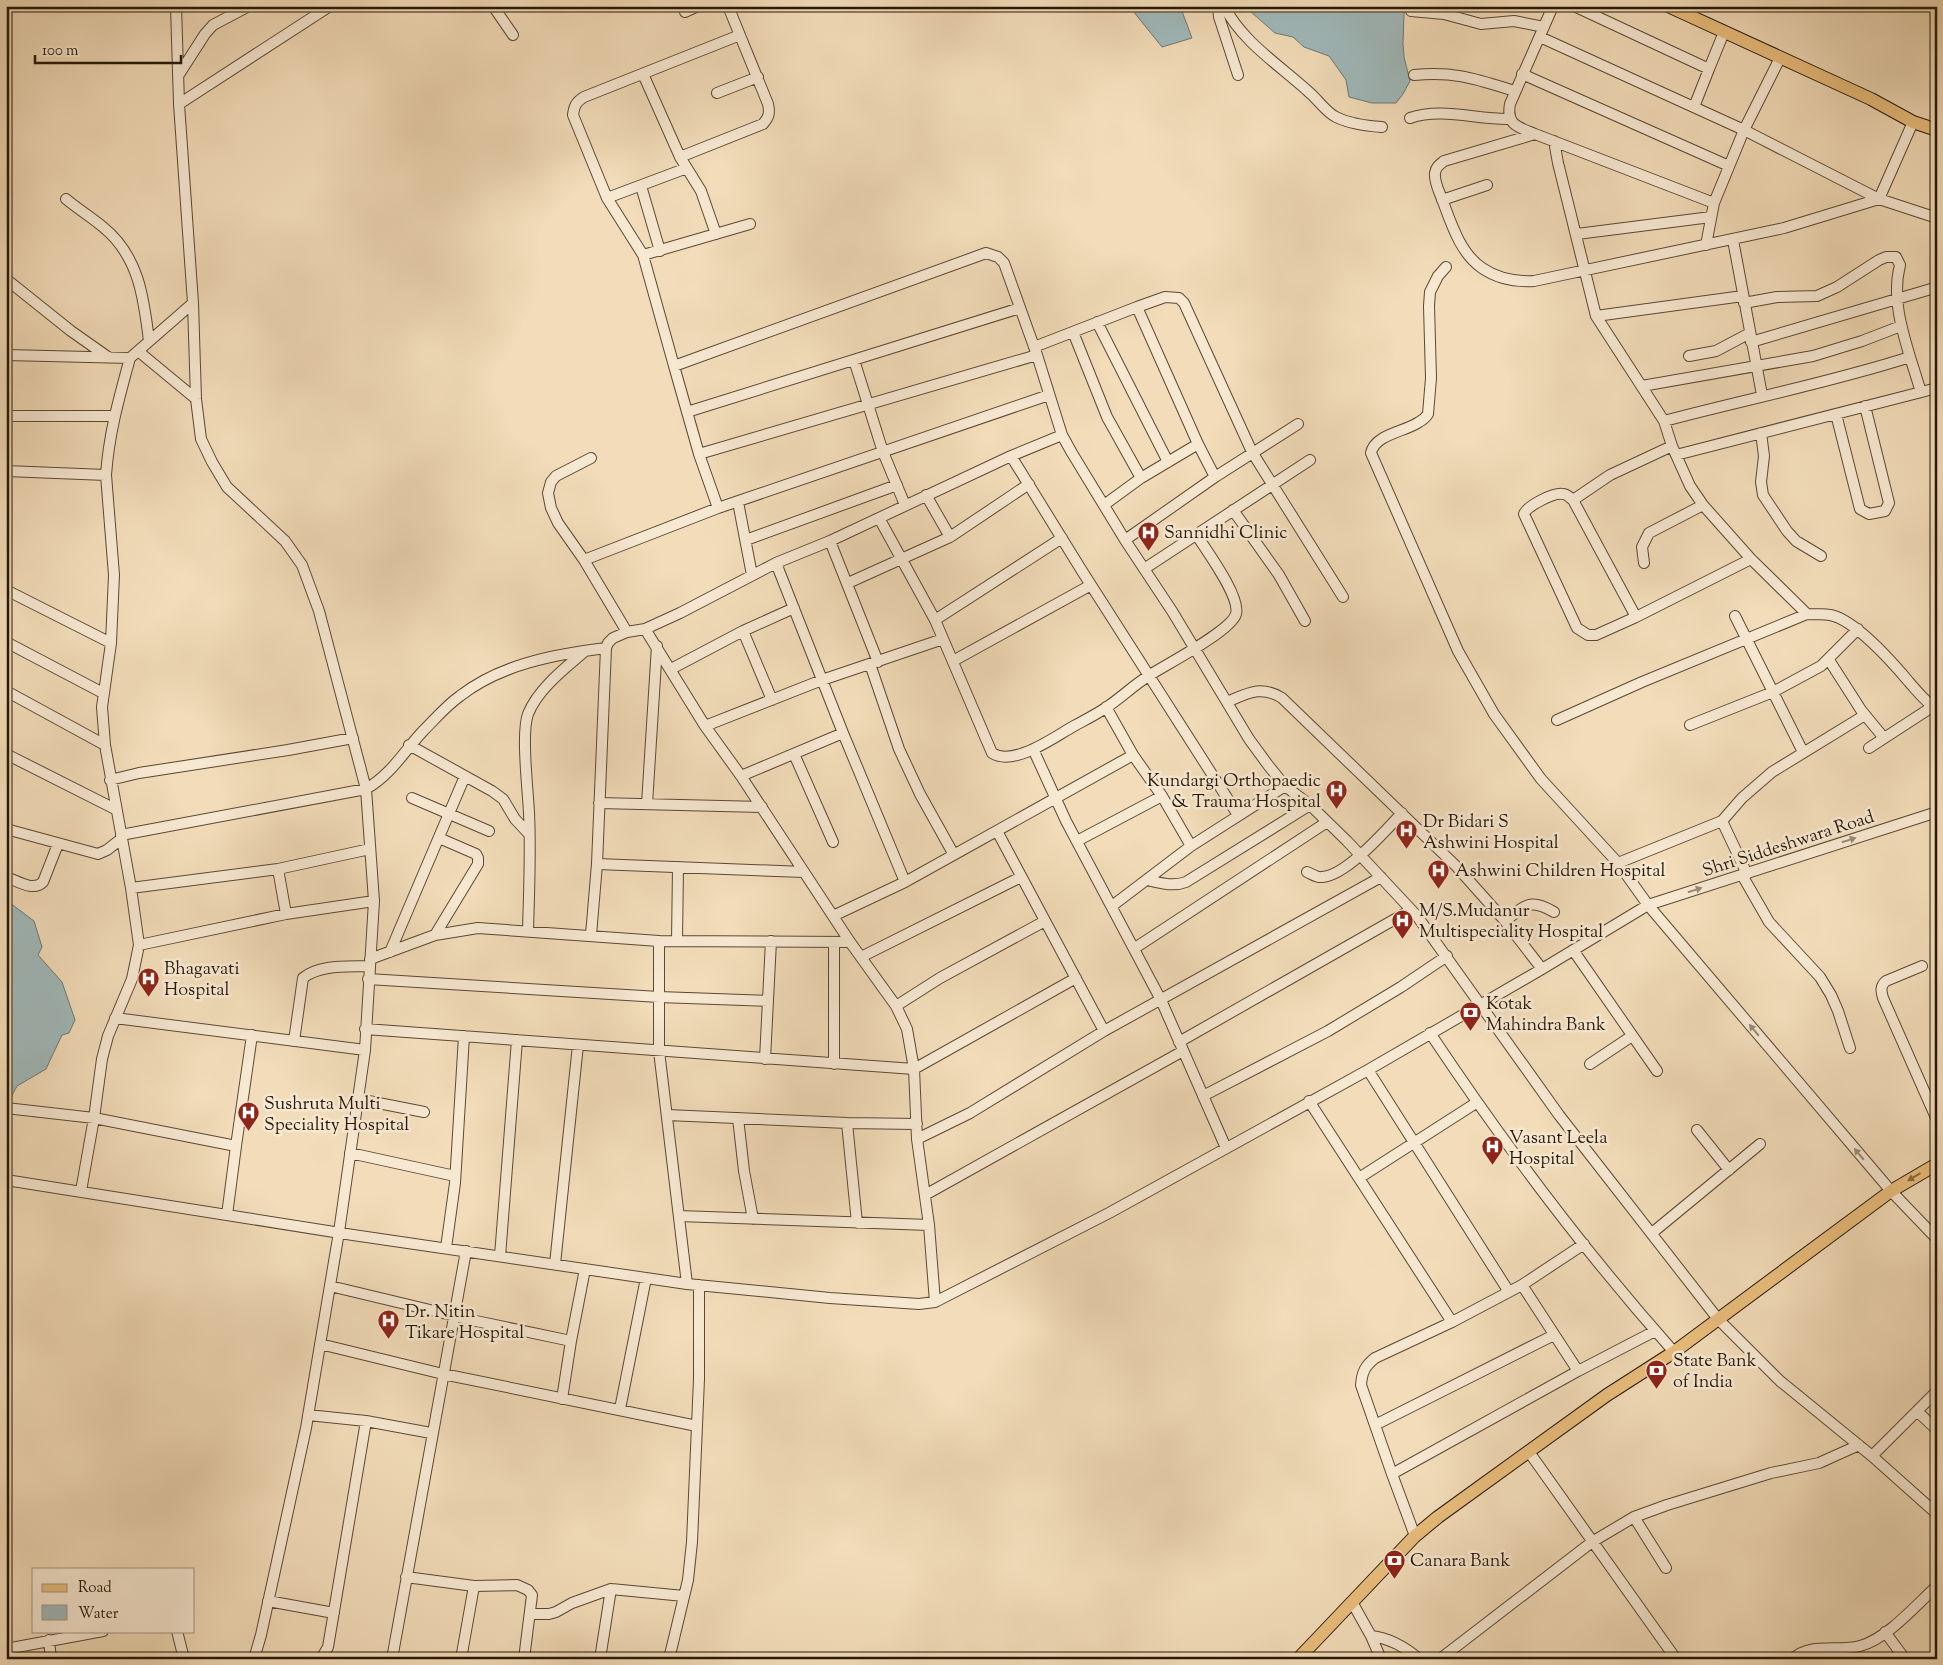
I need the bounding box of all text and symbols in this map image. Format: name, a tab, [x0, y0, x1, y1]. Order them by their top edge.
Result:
scale bar	[35, 32, 181, 64]
text: 100 m	[42, 41, 79, 62]
hospital icon: Sannidhi Clinic	[1136, 520, 1160, 551]
place label: Sannidhi Clinic	[1164, 521, 1287, 547]
place label: Kundargi Orthopaedic & Trauma Hospital	[1147, 769, 1321, 816]
hospital icon: Kundargi Orthopaedic & Trauma Hospital	[1325, 778, 1349, 809]
street label: Shri Siddeshwara Road	[1699, 805, 1878, 885]
place label: Dr Bidari S Ashwini Hospital	[1423, 810, 1559, 857]
hospital icon: Dr Bidari S Ashwini Hospital	[1395, 819, 1419, 850]
one-way arrow	[1842, 836, 1857, 844]
hospital icon: Ashwini Children Hospital	[1427, 858, 1451, 889]
place label: Ashwini Children Hospital	[1455, 859, 1666, 885]
one-way arrow	[1687, 886, 1702, 894]
place label: M/S.Mudanur Multispeciality Hospital	[1419, 899, 1603, 946]
hospital icon: M/S.Mudanur Multispeciality Hospital	[1391, 908, 1415, 939]
place label: Bhagavati Hospital	[164, 957, 240, 1004]
hospital icon: Bhagavati Hospital	[136, 966, 160, 997]
place label: Kotak Mahindra Bank	[1486, 992, 1606, 1039]
bank icon: Kotak Mahindra Bank	[1458, 1001, 1482, 1032]
one-way arrow	[1749, 1024, 1760, 1037]
place label: Sushruta Multi Speciality Hospital	[264, 1092, 409, 1139]
hospital icon: Sushruta Multi Speciality Hospital	[236, 1101, 260, 1132]
place label: Vasant Leela Hospital	[1509, 1126, 1607, 1173]
hospital icon: Vasant Leela Hospital	[1481, 1135, 1505, 1166]
one-way arrow	[1854, 1148, 1865, 1161]
one-way arrow	[1907, 1173, 1920, 1182]
place label: Dr. Nitin Tikare Hospital	[405, 1300, 524, 1347]
hospital icon: Dr. Nitin Tikare Hospital	[377, 1309, 401, 1340]
place label: State Bank of India	[1673, 1349, 1757, 1396]
bank icon: State Bank of India	[1645, 1358, 1669, 1389]
bank icon: Canara Bank	[1382, 1548, 1406, 1579]
place label: Canara Bank	[1410, 1549, 1510, 1575]
legend	[32, 1568, 195, 1632]
text: Road	[78, 1578, 112, 1599]
text: Water	[78, 1604, 119, 1625]

